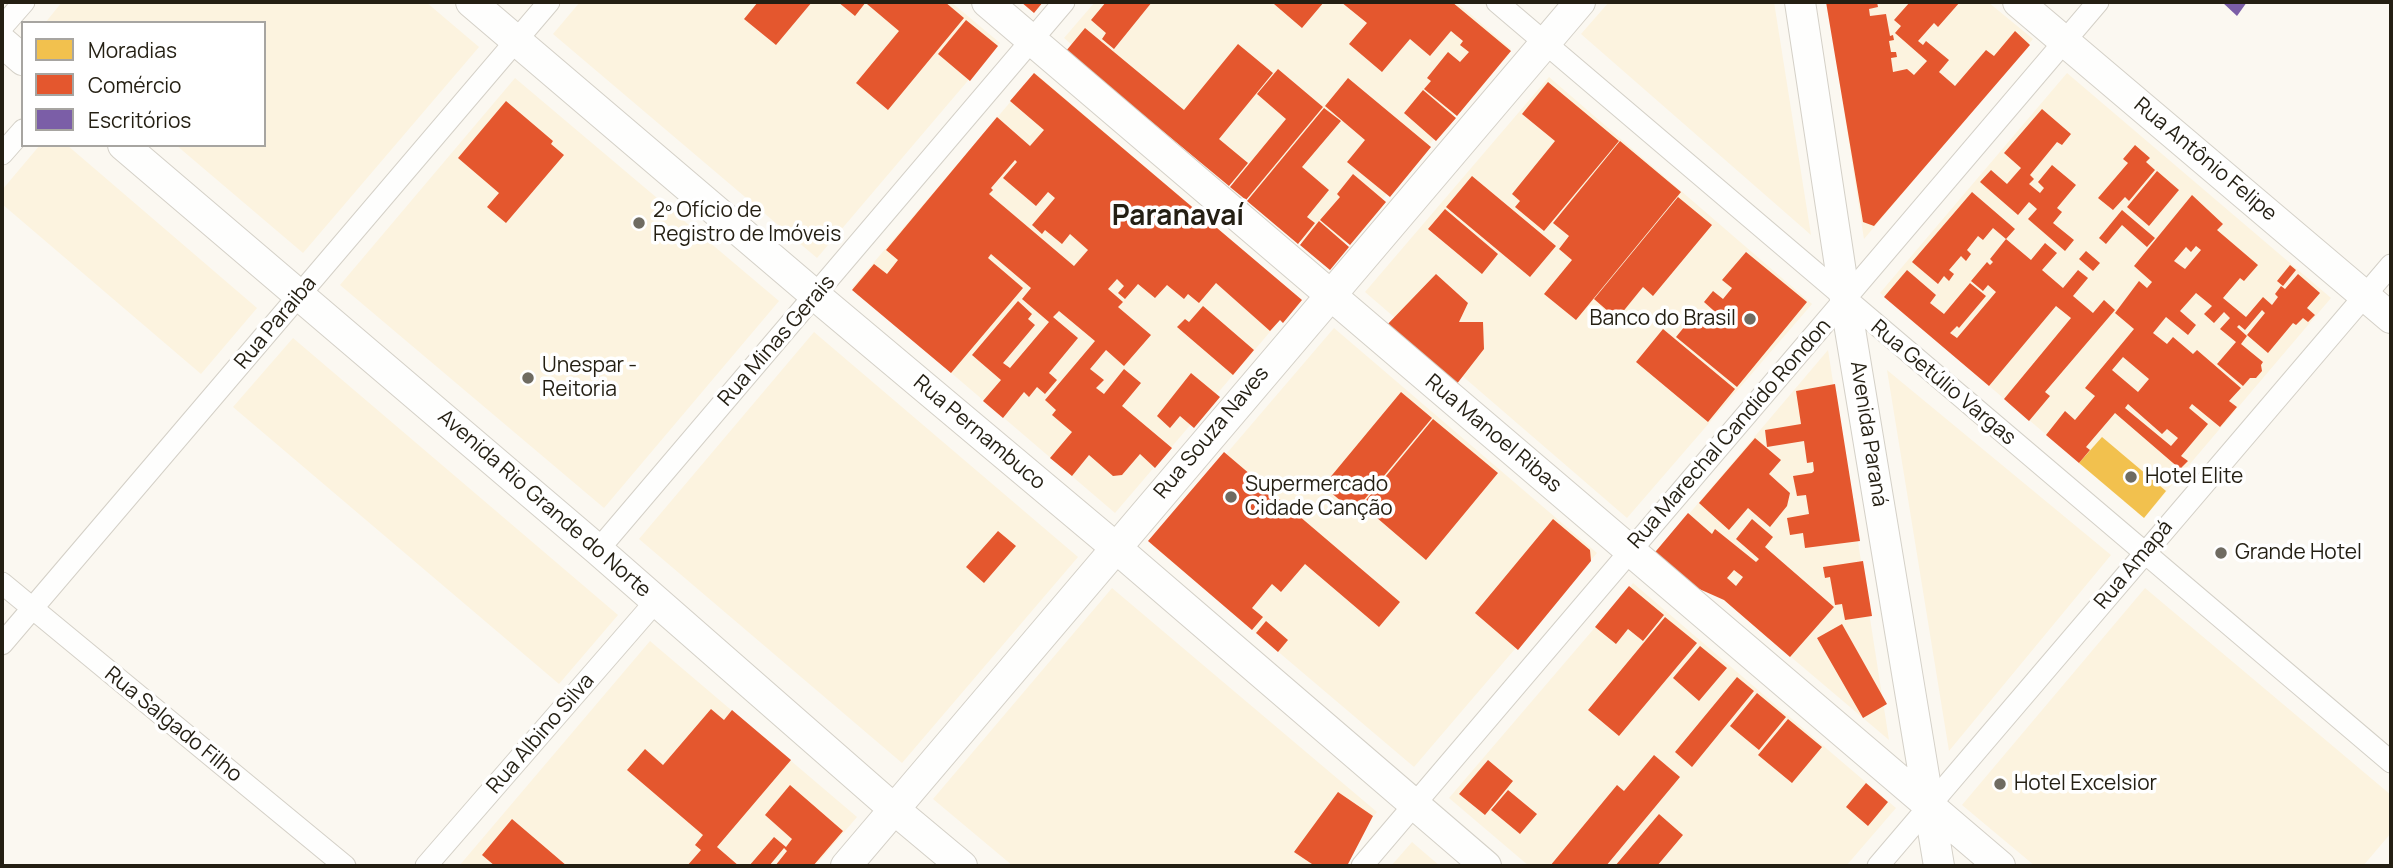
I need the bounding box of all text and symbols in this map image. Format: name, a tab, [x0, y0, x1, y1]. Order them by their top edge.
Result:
legend	[21, 21, 266, 147]
text: Moradias	[88, 36, 177, 64]
text: Comércio	[88, 71, 182, 99]
street label: Rua Antônio Felipe	[2128, 93, 2282, 227]
text: Escritórios	[88, 106, 191, 134]
place label: 2º Ofício de Registro de Imóveis	[653, 198, 841, 248]
district label: Paranavaí	[1112, 200, 1244, 234]
marker: 2º Ofício de Registro de Imóveis	[631, 215, 647, 231]
street label: Rua Minas Gerais	[713, 270, 841, 412]
street label: Rua Paraiba	[230, 272, 322, 374]
place label: Banco do Brasil	[1590, 306, 1736, 332]
marker: Banco do Brasil	[1742, 311, 1758, 327]
street label: Rua Marechal Candido Rondon	[1623, 314, 1837, 554]
street label: Rua Getúlio Vargas	[1865, 315, 2021, 451]
place label: Unespar - Reitoria	[542, 353, 637, 403]
street label: Avenida Paraná	[1844, 359, 1892, 509]
street label: Rua Souza Naves	[1149, 362, 1275, 504]
marker: Unespar - Reitoria	[520, 370, 536, 386]
street label: Rua Pernambuco	[908, 370, 1050, 496]
street label: Rua Manoel Ribas	[1420, 370, 1566, 498]
street label: Avenida Rio Grande do Norte	[432, 405, 656, 603]
place label: Hotel Elite	[2145, 464, 2243, 490]
marker: Hotel Elite	[2123, 469, 2139, 485]
place label: Supermercado Cidade Canção	[1245, 472, 1393, 522]
marker: Supermercado Cidade Canção	[1223, 489, 1239, 505]
street label: Rua Amapá	[2089, 515, 2179, 615]
place label: Grande Hotel	[2235, 540, 2362, 566]
marker: Grande Hotel	[2213, 545, 2229, 561]
street label: Rua Salgado Filho	[99, 662, 247, 788]
street label: Rua Albino Silva	[482, 669, 600, 799]
place label: Hotel Excelsior	[2014, 771, 2157, 797]
marker: Hotel Excelsior	[1992, 776, 2008, 792]

